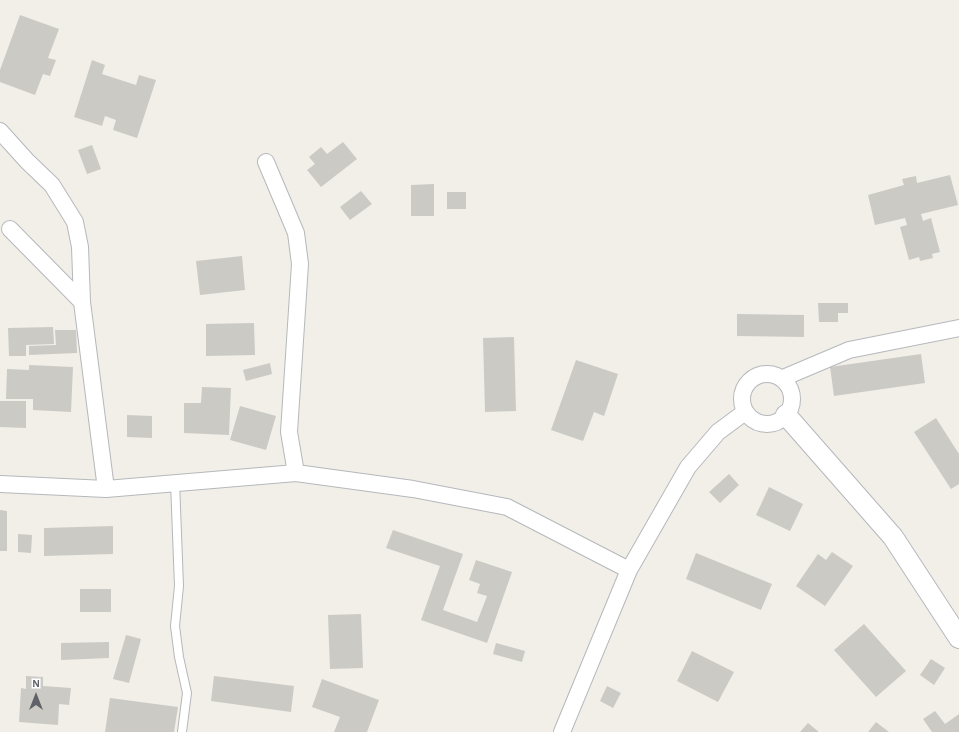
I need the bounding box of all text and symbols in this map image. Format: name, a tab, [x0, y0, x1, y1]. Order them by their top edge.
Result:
north arrow	[16, 676, 56, 716]
text: N	[32, 678, 40, 689]

